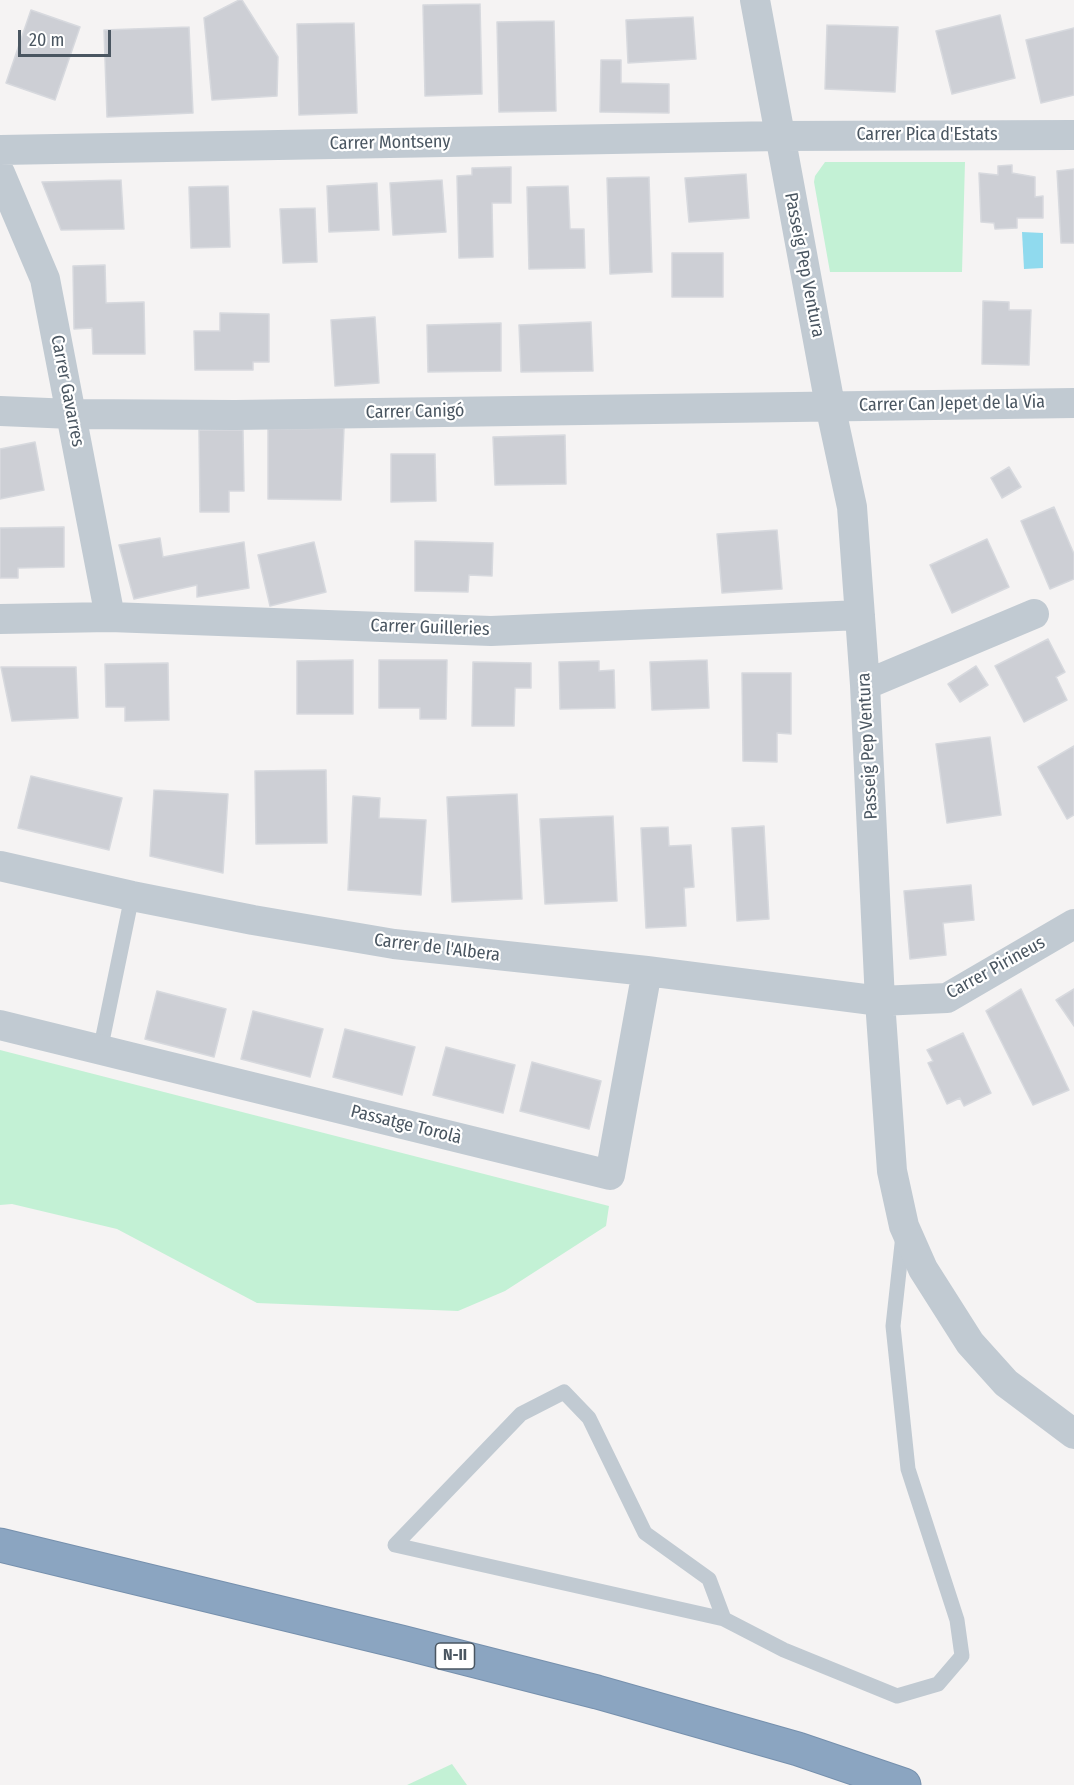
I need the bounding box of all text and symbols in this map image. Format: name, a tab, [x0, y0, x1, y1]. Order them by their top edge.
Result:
scale bar	[21, 18, 114, 56]
text: 20 m	[29, 29, 64, 51]
street label: Carrer Pica d'Estats	[856, 124, 998, 146]
street label: Carrer Montseny	[329, 131, 451, 155]
street label: Passeig Pep Ventura	[779, 191, 829, 339]
street label: Carrer Gavarres	[46, 333, 88, 449]
street label: Carrer Can Jepet de la Via	[859, 392, 1045, 416]
street label: Carrer Canigó	[365, 400, 465, 424]
street label: Carrer Guilleries	[370, 615, 490, 641]
street label: Passeig Pep Ventura	[853, 672, 883, 820]
street label: Carrer de l'Albera	[373, 930, 501, 966]
street label: Carrer Pirineus	[943, 932, 1049, 1004]
street label: Passatge Torolà	[348, 1101, 464, 1149]
road number: N-II	[436, 1643, 474, 1669]

